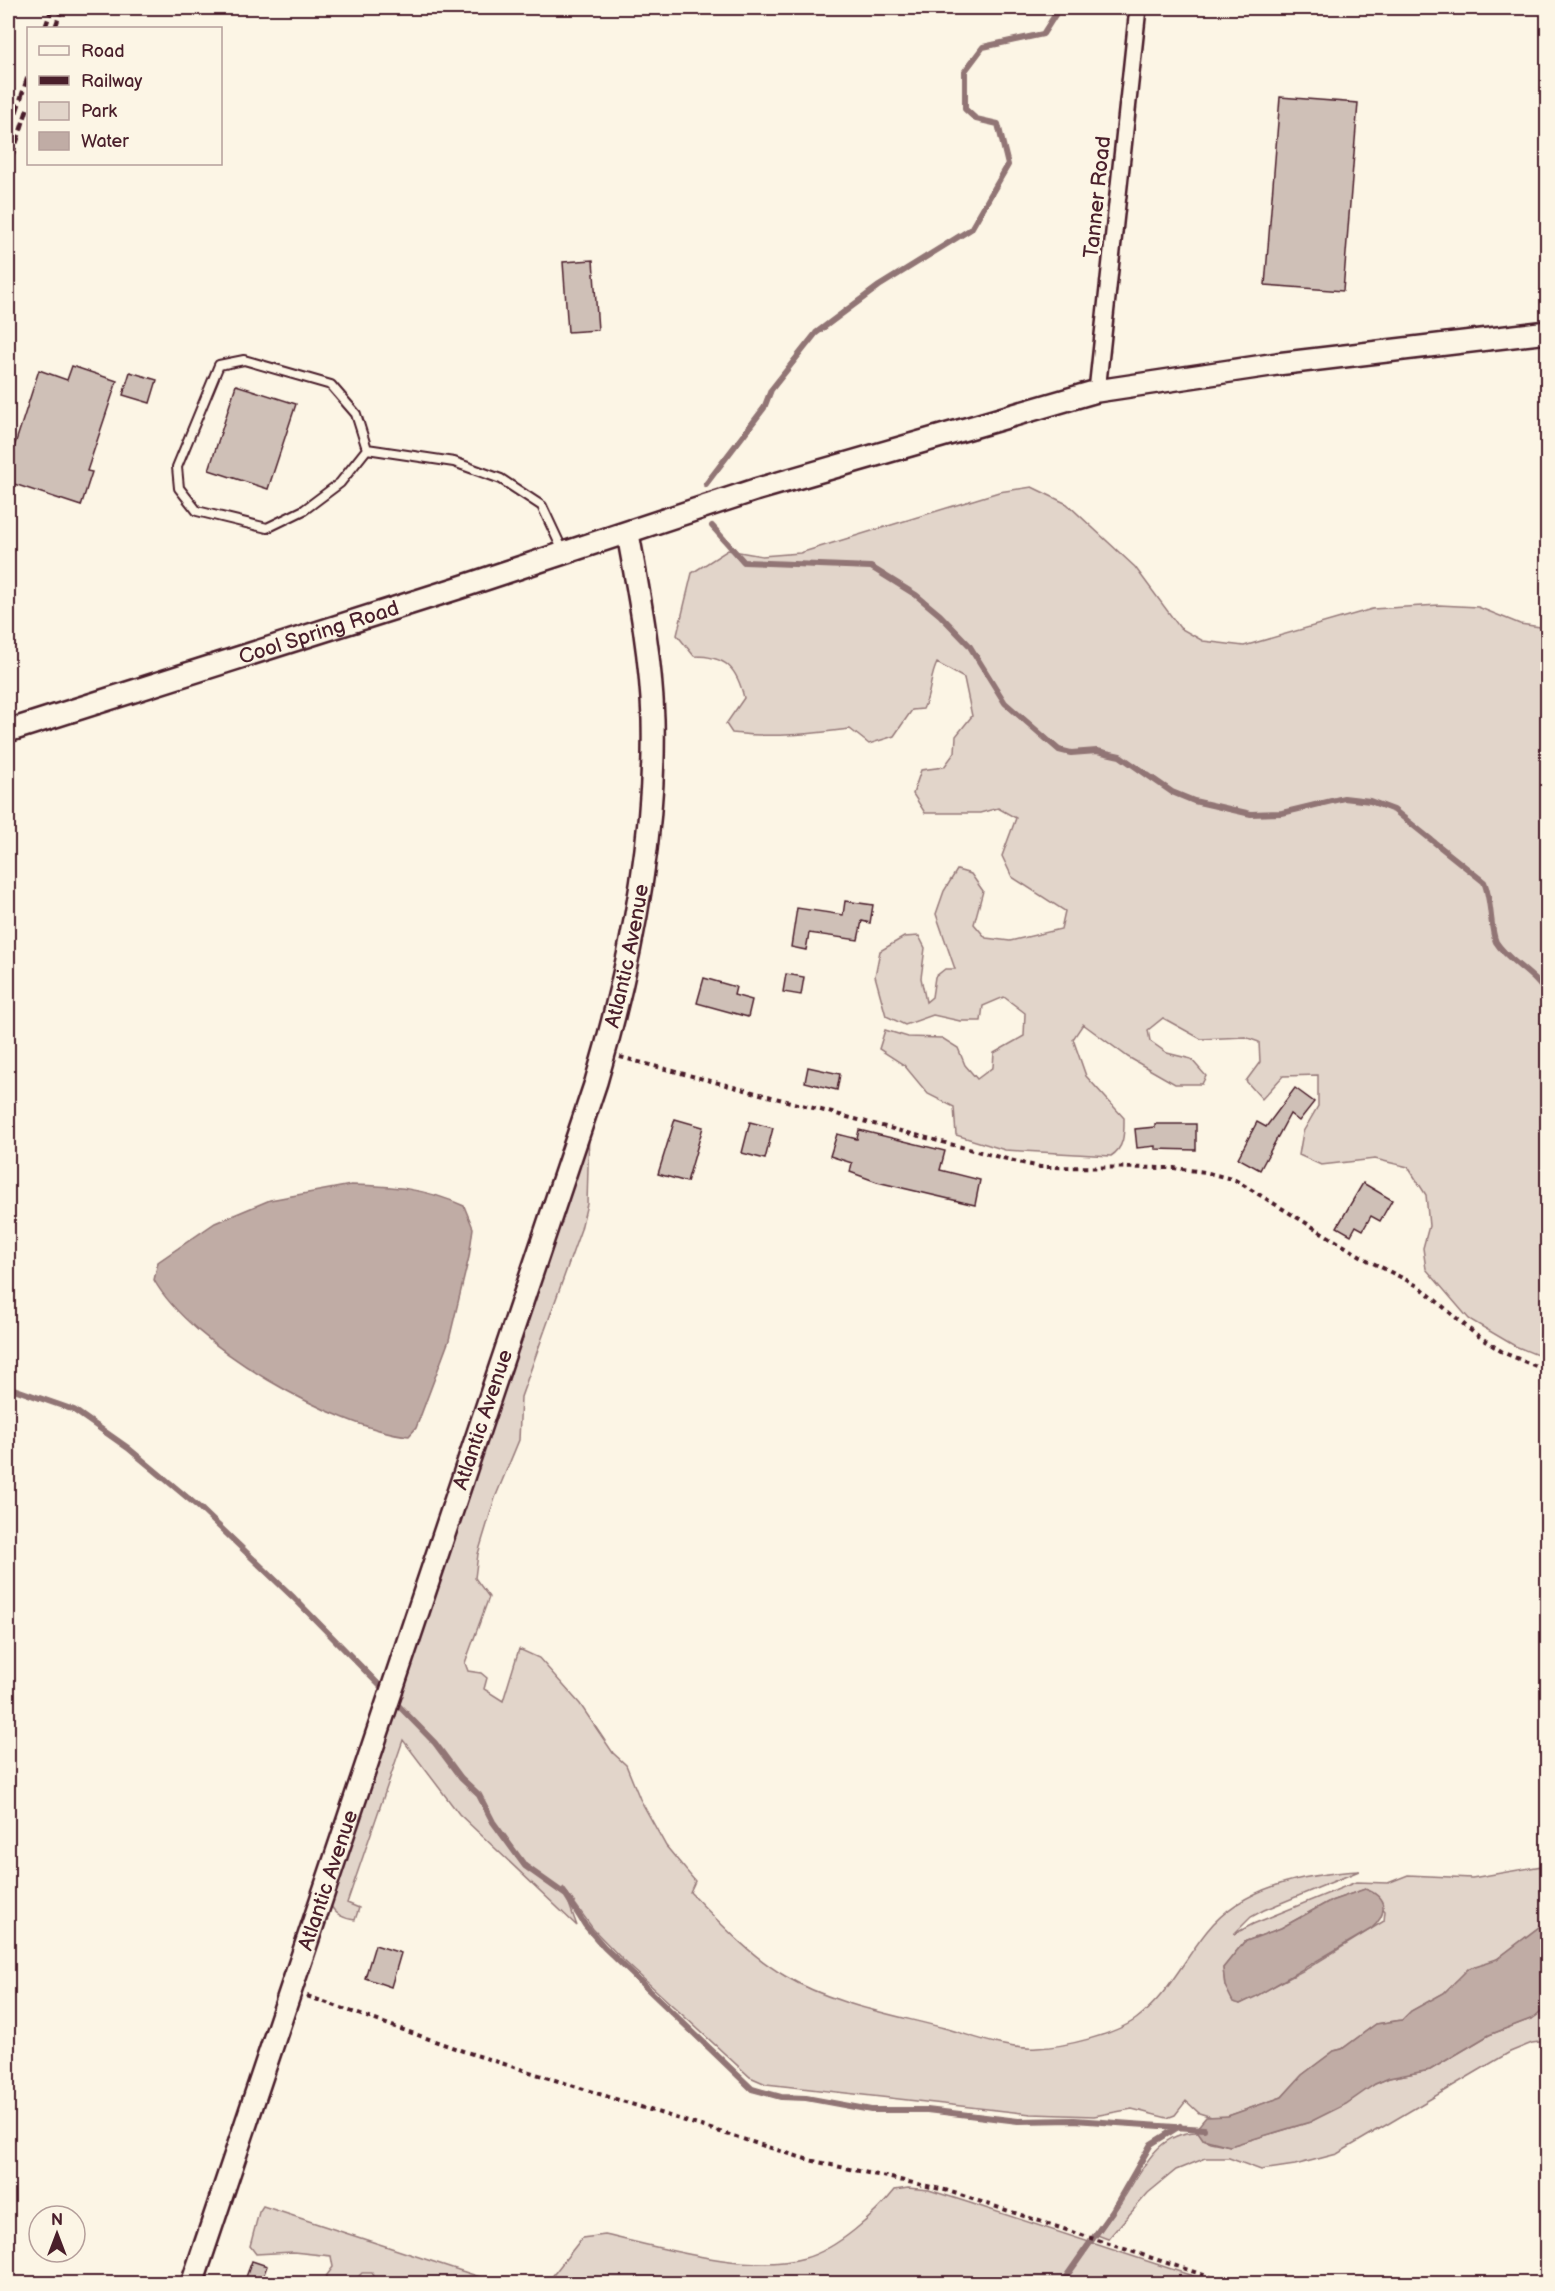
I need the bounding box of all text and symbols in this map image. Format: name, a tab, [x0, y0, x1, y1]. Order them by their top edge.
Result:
legend	[27, 27, 222, 165]
text: Road	[81, 41, 125, 62]
text: Railway	[81, 71, 143, 92]
text: Park	[81, 101, 117, 122]
text: Water	[81, 131, 129, 152]
street label: Tanner Road	[1079, 135, 1116, 259]
street label: Cool Spring Road	[236, 596, 402, 670]
street label: Atlantic Avenue	[600, 882, 654, 1031]
street label: Atlantic Avenue	[448, 1346, 518, 1493]
street label: Atlantic Avenue	[293, 1807, 363, 1954]
north arrow	[27, 2204, 87, 2264]
text: N	[51, 2211, 63, 2230]

